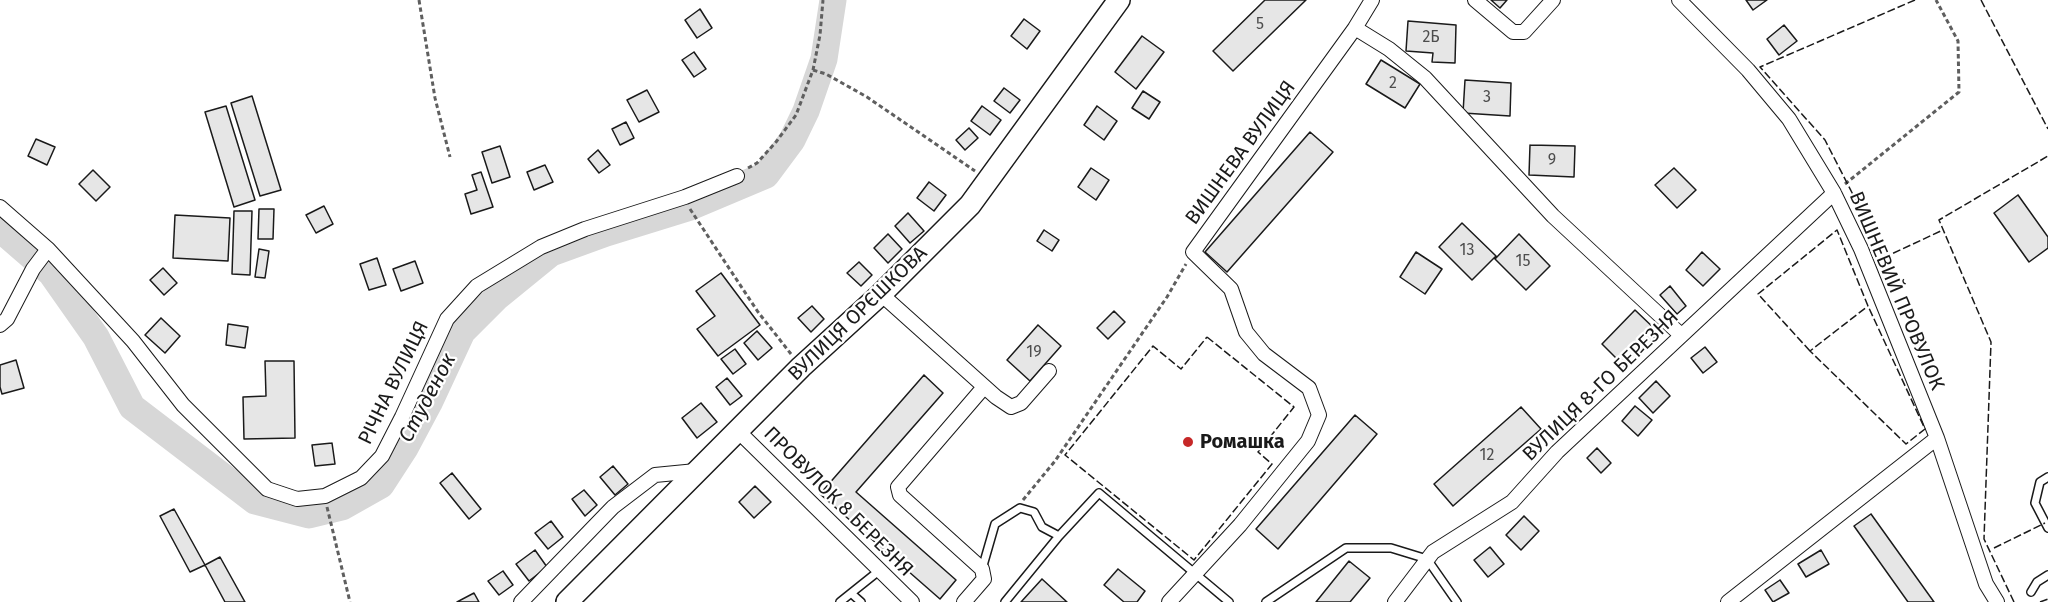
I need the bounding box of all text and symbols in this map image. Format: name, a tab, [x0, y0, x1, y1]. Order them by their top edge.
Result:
house number: 5	[1256, 15, 1264, 35]
house number: 2Б	[1422, 28, 1440, 48]
house number: 2	[1389, 74, 1397, 94]
street label: ВИШНЕВА ВУЛИЦЯ	[1181, 76, 1301, 230]
house number: 3	[1483, 88, 1491, 108]
house number: 9	[1548, 151, 1556, 171]
street label: ВИШНЕВИЙ ПРОВУЛОК	[1843, 188, 1949, 394]
house number: 13	[1460, 241, 1474, 261]
street label: ВУЛИЦЯ ОРЄШКОВА	[784, 242, 932, 386]
house number: 15	[1516, 252, 1530, 272]
street label: ВУЛИЦЯ 8-ГО БЕРЕЗНЯ	[1518, 305, 1684, 467]
street label: РІЧНА ВУЛИЦЯ	[354, 317, 434, 449]
house number: 19	[1026, 343, 1042, 363]
water label: Студенок	[394, 349, 462, 447]
street label: ПРОВУЛОК 8 БЕРЕЗНЯ	[758, 422, 918, 582]
place label: Ромашка	[1200, 430, 1285, 454]
marker: Ромашка	[1181, 435, 1195, 449]
house number: 12	[1480, 446, 1494, 466]

